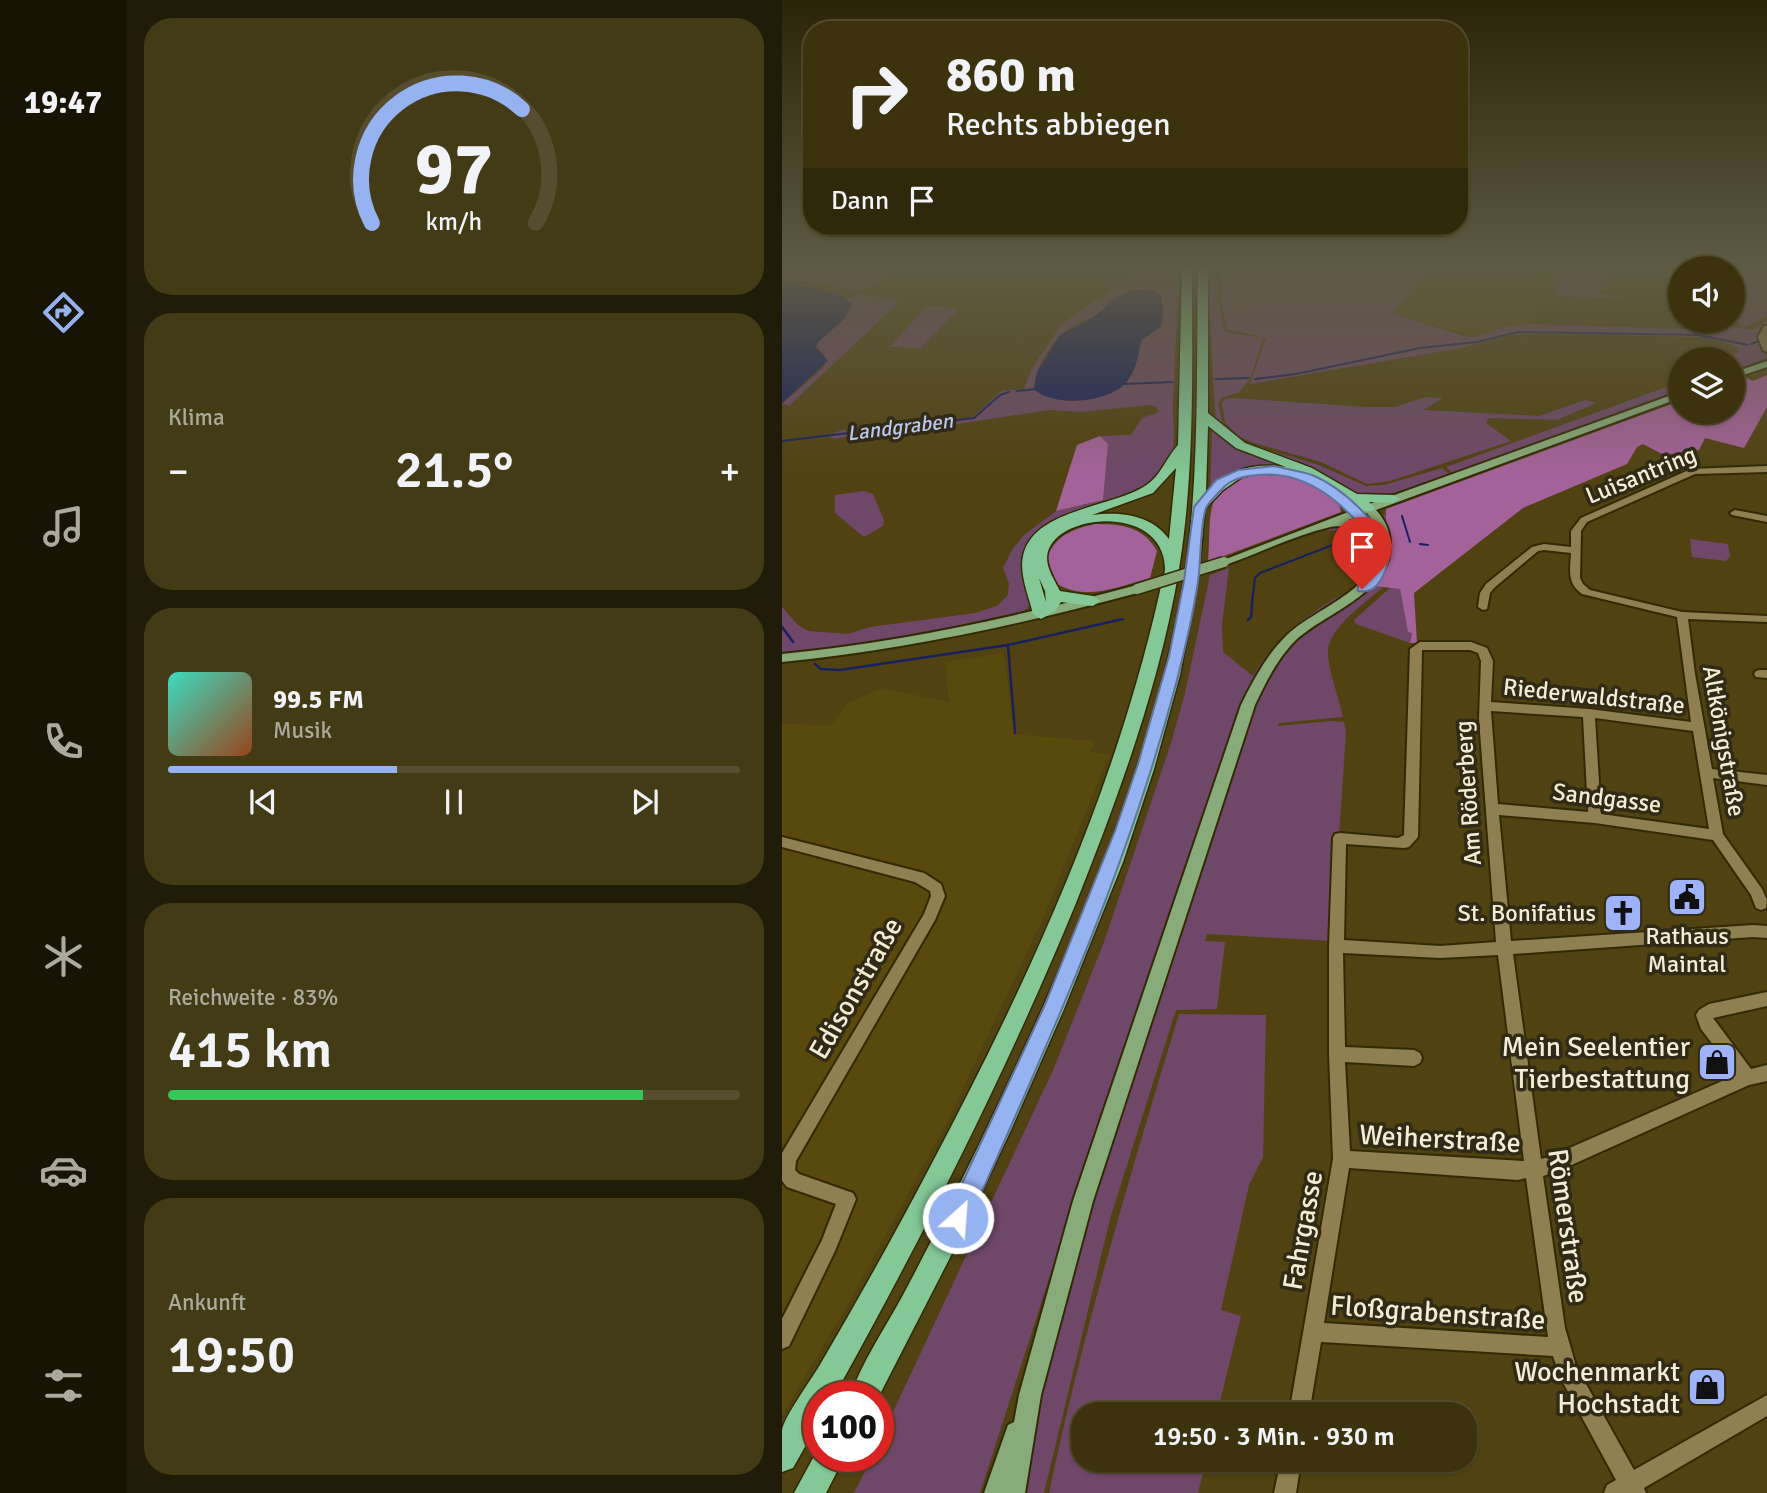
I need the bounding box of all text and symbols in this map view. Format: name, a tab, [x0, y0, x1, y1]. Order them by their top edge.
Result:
text: 860 m	[946, 45, 1076, 105]
icon: right	[831, 49, 922, 140]
text: 19:47	[24, 83, 102, 122]
text: Rechts abbiegen	[946, 105, 1171, 144]
text: 97	[415, 125, 493, 214]
icon: arrive	[903, 182, 941, 220]
text: Dann	[831, 185, 889, 217]
text: km/h	[426, 205, 482, 236]
map controls	[1668, 256, 1745, 424]
button: sound	[1668, 256, 1745, 333]
icon: directions	[39, 288, 88, 337]
button: layers	[1668, 347, 1745, 424]
text: Klima	[168, 403, 225, 432]
water label: Landgraben	[846, 408, 955, 446]
text: 21.5°	[395, 438, 513, 502]
street label: Luisantring	[1581, 439, 1701, 511]
text: −	[168, 448, 189, 495]
text: +	[719, 448, 740, 495]
icon: music	[39, 502, 88, 551]
pin	[1332, 517, 1392, 589]
icon: arrive	[1343, 528, 1381, 566]
street label: Altkönigstraße	[1696, 663, 1752, 819]
street label: Riederwaldstraße	[1502, 672, 1686, 720]
text: 99.5 FM	[273, 684, 364, 716]
text: Musik	[273, 716, 332, 745]
icon: phone	[39, 717, 88, 766]
street label: Am Röderberg	[1448, 720, 1488, 866]
street label: Sandgasse	[1551, 776, 1663, 820]
icon: previous	[244, 783, 282, 821]
icon: pause	[435, 783, 473, 821]
icon: next	[626, 783, 664, 821]
public building icon: Rathaus Maintal	[1666, 876, 1708, 918]
church icon: St. Bonifatius	[1602, 892, 1644, 934]
place label: St. Bonifatius	[1458, 898, 1596, 928]
street label: Edisonstraße	[802, 912, 910, 1065]
place label: Rathaus Maintal	[1645, 921, 1729, 979]
icon: climate	[39, 932, 88, 981]
text: Reichweite · 83%	[168, 983, 338, 1012]
text: 415 km	[168, 1018, 332, 1082]
place label: Mein Seelentier Tierbestattung	[1502, 1030, 1691, 1096]
shop icon: Mein Seelentier Tierbestattung	[1696, 1041, 1738, 1083]
street label: Weiherstraße	[1358, 1118, 1522, 1160]
icon: car	[39, 1146, 88, 1195]
street label: Römerstraße	[1540, 1147, 1596, 1306]
street label: Fahrgasse	[1276, 1168, 1330, 1293]
position arrow	[921, 1181, 995, 1255]
text: Ankunft	[168, 1288, 246, 1317]
street label: Floßgrabenstraße	[1329, 1289, 1547, 1337]
text: 19:50	[168, 1323, 295, 1387]
place label: Wochenmarkt Hochstadt	[1514, 1355, 1680, 1421]
icon: filters	[39, 1361, 88, 1410]
shop icon: Wochenmarkt Hochstadt	[1686, 1366, 1728, 1408]
speed limit sign: 100	[803, 1381, 894, 1472]
text: 19:50 · 3 Min. · 930 m	[1153, 1421, 1395, 1453]

